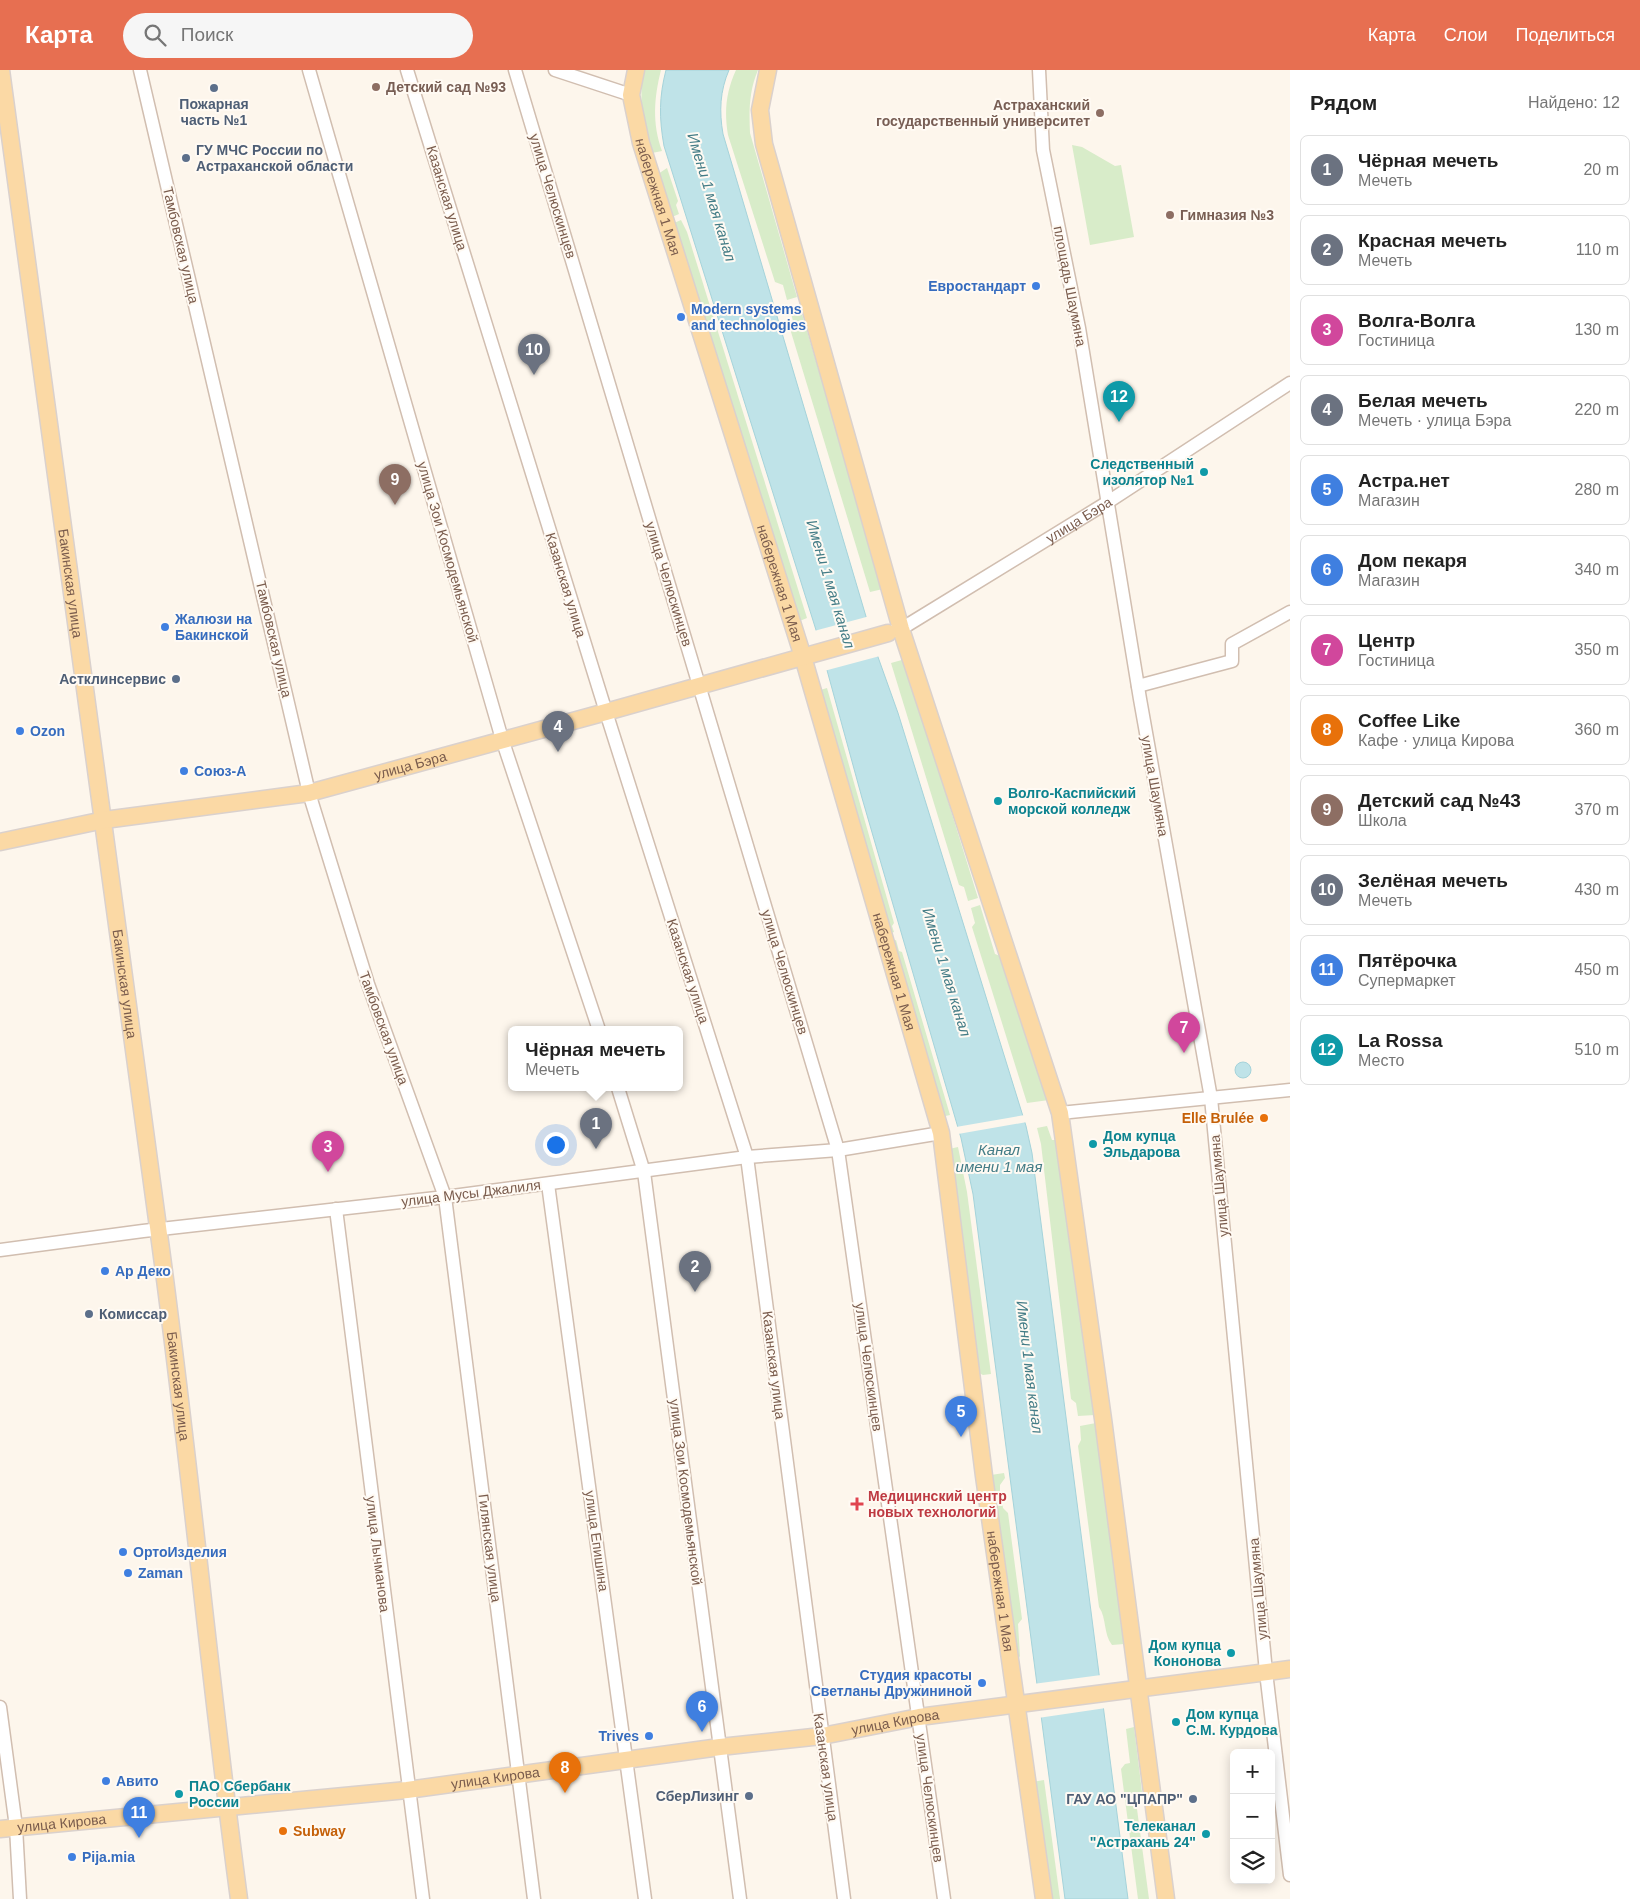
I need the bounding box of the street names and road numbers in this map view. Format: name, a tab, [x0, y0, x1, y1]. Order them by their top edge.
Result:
street label: улица Челюскинцев	[526, 132, 580, 260]
street label: набережная 1 Мая	[632, 137, 684, 257]
street label: Казанская улица	[423, 144, 471, 253]
street label: Тамбовская улица	[160, 185, 202, 305]
street label: площадь Шаумяна	[1050, 224, 1090, 348]
street label: улица Зои Космодемьянской	[414, 460, 482, 644]
street label: улица Бэра	[1043, 493, 1115, 546]
street label: улица Челюскинцев	[642, 520, 696, 648]
street label: набережная 1 Мая	[754, 523, 806, 644]
street label: Бакинская улица	[55, 528, 86, 639]
street label: Казанская улица	[542, 531, 590, 640]
street label: Тамбовская улица	[253, 579, 295, 699]
street label: улица Шаумяна	[1138, 734, 1172, 838]
street label: улица Бэра	[372, 748, 448, 783]
street label: улица Челюскинцев	[758, 908, 812, 1036]
street label: набережная 1 Мая	[870, 911, 919, 1032]
street label: Казанская улица	[664, 917, 712, 1025]
street label: Бакинская улица	[109, 928, 140, 1040]
street label: Тамбовская улица	[356, 969, 412, 1087]
street label: улица Шаумяна	[1207, 1134, 1231, 1238]
street label: улица Мусы Джалиля	[400, 1177, 542, 1209]
street label: улица Челюскинцев	[852, 1302, 886, 1432]
street label: Казанская улица	[759, 1310, 789, 1420]
street label: Бакинская улица	[164, 1331, 193, 1442]
street label: улица Зои Космодемьянской	[667, 1398, 705, 1586]
street label: улица Епишина	[582, 1490, 612, 1593]
street label: Гилянская улица	[475, 1493, 505, 1603]
street label: улица Лычманова	[363, 1495, 393, 1613]
street label: набережная 1 Мая	[984, 1530, 1017, 1653]
street label: улица Шаумяна	[1246, 1537, 1270, 1641]
street label: улица Кирова	[850, 1706, 940, 1738]
street label: Казанская улица	[810, 1712, 842, 1822]
street label: улица Челюскинцев	[913, 1733, 947, 1863]
street label: улица Кирова	[450, 1764, 541, 1792]
street label: улица Кирова	[17, 1811, 107, 1835]

